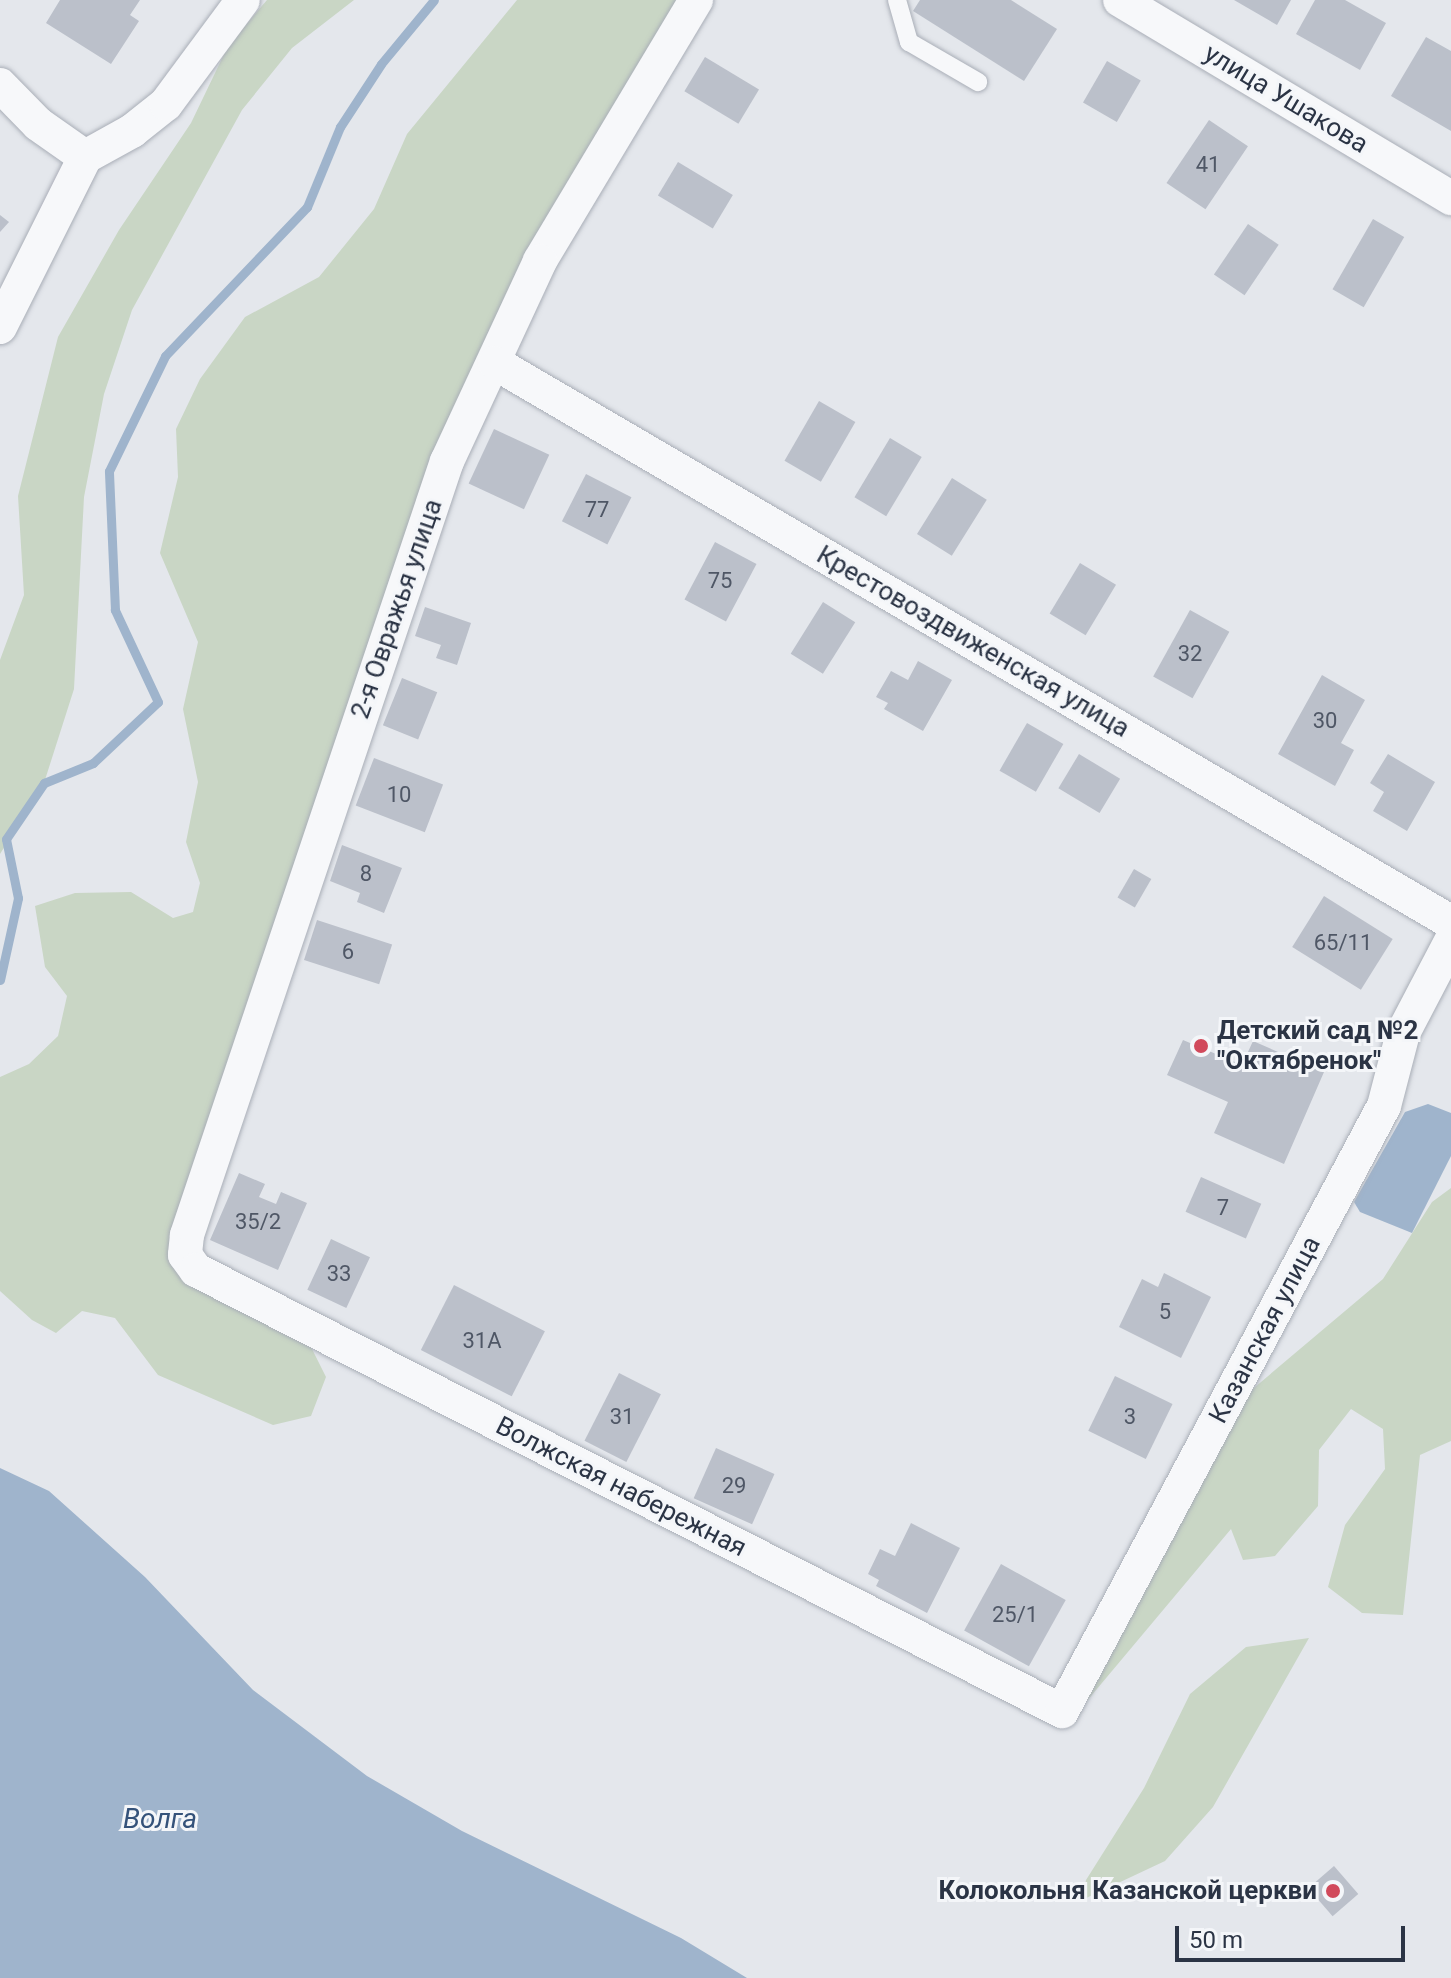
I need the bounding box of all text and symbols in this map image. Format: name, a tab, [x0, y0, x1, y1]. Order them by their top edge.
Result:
street label: улица Ушакова	[1198, 38, 1374, 160]
house number: 41	[1196, 152, 1220, 178]
street label: 2-я Овражья улица	[345, 495, 449, 723]
house number: 77	[585, 497, 609, 523]
street label: Крестовоздвиженская улица	[811, 539, 1135, 745]
house number: 75	[708, 568, 732, 594]
house number: 32	[1178, 641, 1202, 667]
house number: 30	[1313, 708, 1337, 734]
house number: 10	[387, 782, 411, 808]
house number: 8	[360, 861, 372, 887]
house number: 65/11	[1314, 930, 1372, 956]
house number: 6	[342, 939, 354, 965]
place label: Детский сад №2 "Октябренок"	[1217, 1015, 1418, 1076]
marker: Детский сад №2 "Октябренок"	[1192, 1037, 1210, 1055]
house number: 7	[1217, 1195, 1229, 1221]
house number: 35/2	[235, 1209, 281, 1235]
street label: Казанская улица	[1203, 1231, 1327, 1429]
house number: 33	[327, 1261, 351, 1287]
house number: 5	[1159, 1299, 1171, 1325]
house number: 31А	[462, 1328, 502, 1354]
house number: 31	[610, 1404, 634, 1430]
house number: 3	[1124, 1404, 1136, 1430]
street label: Волжская набережная	[490, 1410, 752, 1564]
house number: 29	[722, 1473, 746, 1499]
house number: 25/1	[992, 1602, 1038, 1628]
water label: Волга	[123, 1802, 197, 1836]
place label: Колокольня Казанской церкви	[938, 1875, 1317, 1907]
marker: Колокольня Казанской церкви	[1324, 1882, 1342, 1900]
scale bar	[1179, 1910, 1409, 1960]
text: 50 m	[1189, 1926, 1243, 1954]

